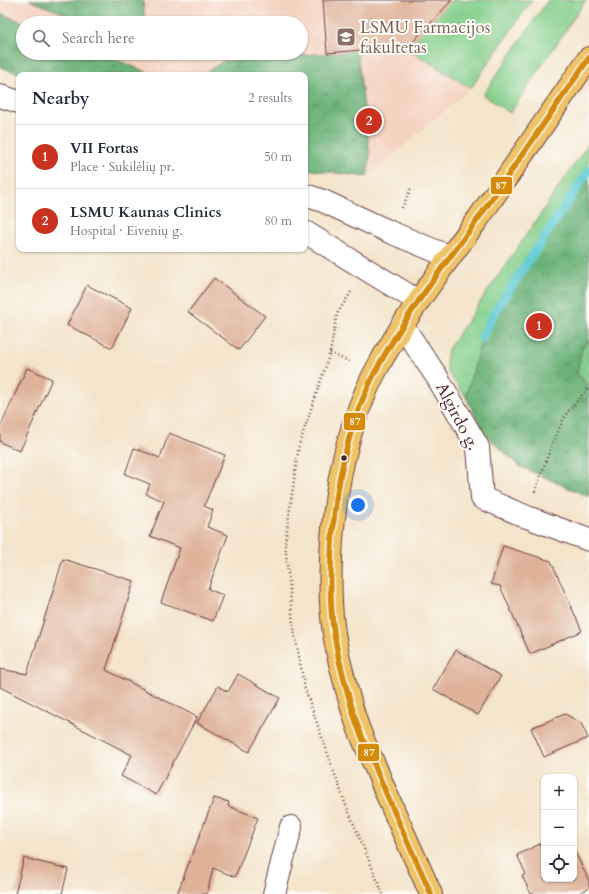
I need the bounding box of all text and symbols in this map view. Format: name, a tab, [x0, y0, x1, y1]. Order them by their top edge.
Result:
search box	[16, 16, 308, 60]
place label: LSMU Farmacijos fakultetas	[360, 16, 491, 59]
school or university icon: LSMU Farmacijos fakultetas	[335, 26, 357, 48]
icon: search	[30, 27, 52, 49]
text: Search here	[62, 28, 135, 48]
text: Nearby	[32, 87, 89, 110]
text: 2 results	[248, 89, 292, 107]
pin: 2	[356, 106, 382, 136]
text: VII Fortas	[70, 138, 139, 158]
text: 1	[42, 148, 48, 166]
text: 50 m	[264, 148, 292, 166]
text: Place · Sukilėlių pr.	[70, 158, 175, 176]
line badge: 87	[490, 176, 513, 195]
text: 87	[495, 178, 507, 193]
text: LSMU Kaunas Clinics	[70, 202, 221, 222]
text: 2	[42, 212, 48, 230]
text: 80 m	[264, 212, 292, 230]
text: Hospital · Eivenių g.	[70, 222, 183, 240]
pin: 1	[526, 311, 552, 341]
street label: Algirdo g.	[430, 378, 485, 454]
line badge: 87	[343, 412, 366, 431]
text: 87	[349, 414, 361, 429]
unlabelled marker	[339, 453, 349, 463]
your location	[348, 495, 368, 515]
line badge: 87	[357, 743, 380, 762]
text: 87	[363, 745, 375, 760]
map controls	[541, 774, 577, 882]
button: +	[541, 774, 577, 810]
button: −	[541, 810, 577, 846]
button: locate	[541, 846, 577, 882]

